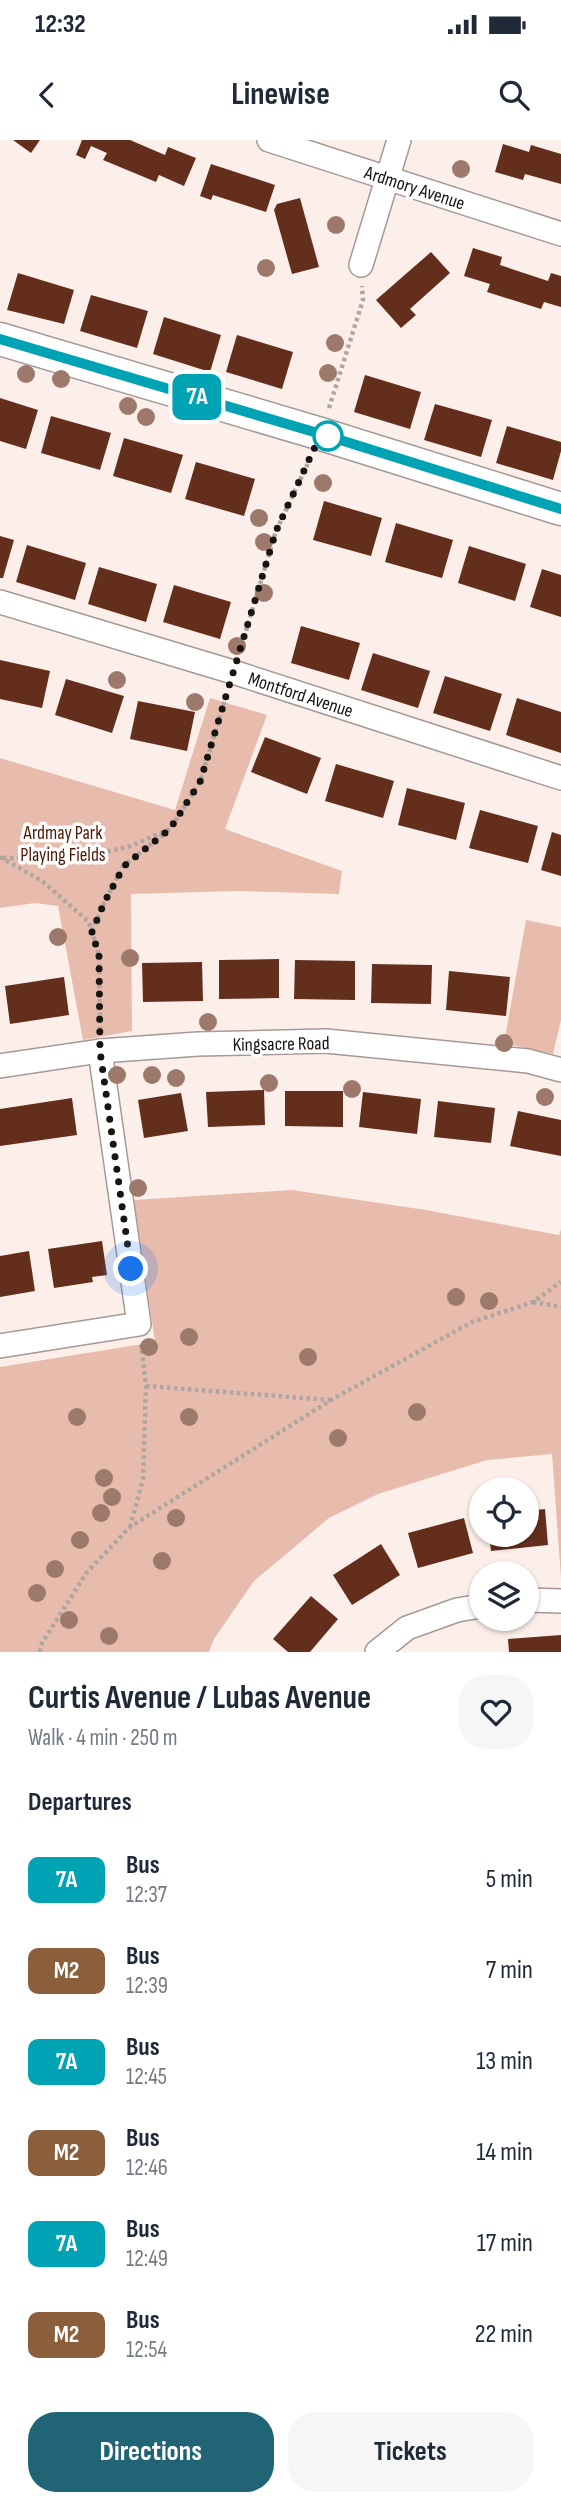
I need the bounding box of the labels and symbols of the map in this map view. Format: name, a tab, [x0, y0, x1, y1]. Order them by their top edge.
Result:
street label: Ardmory Avenue	[361, 161, 468, 215]
line badge: 7A	[166, 374, 228, 420]
unlabelled marker	[313, 421, 343, 451]
street label: Montford Avenue	[245, 668, 356, 723]
park label: Ardmay Park Playing Fields	[20, 822, 106, 867]
street label: Kingsacre Road	[232, 1032, 330, 1057]
your location	[113, 1251, 148, 1286]

